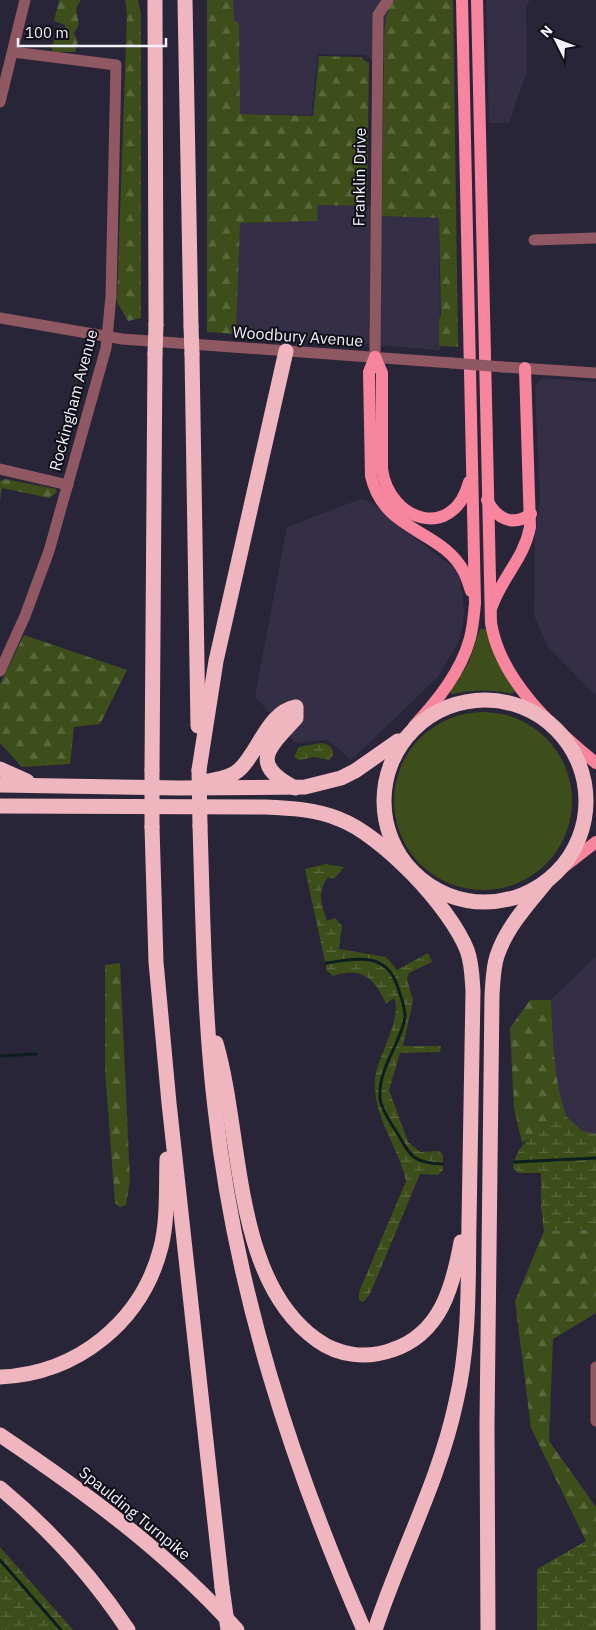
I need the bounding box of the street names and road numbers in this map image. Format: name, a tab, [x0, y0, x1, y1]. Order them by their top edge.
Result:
street label: Franklin Drive	[348, 127, 370, 227]
street label: Woodbury Avenue	[232, 321, 364, 351]
street label: Rockingham Avenue	[44, 327, 102, 473]
street label: Spaulding Turnpike	[75, 1462, 195, 1564]

